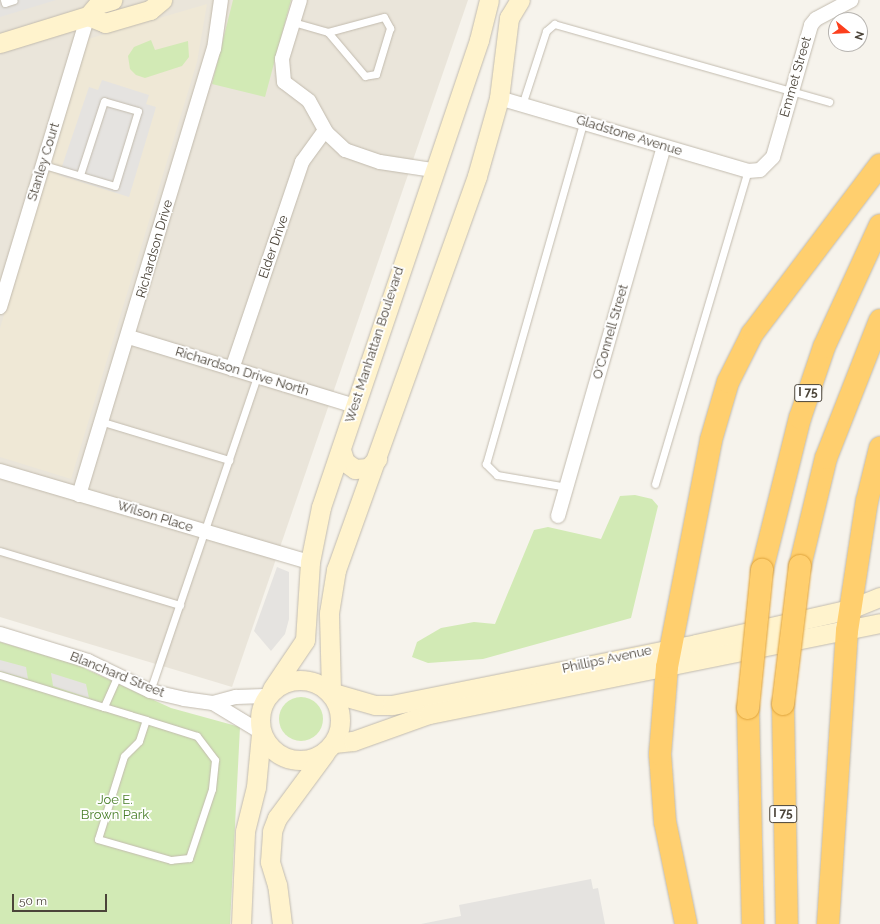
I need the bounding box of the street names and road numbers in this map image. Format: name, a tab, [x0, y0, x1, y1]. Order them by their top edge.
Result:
street label: Emmet Street	[777, 35, 815, 119]
street label: Gladstone Avenue	[574, 112, 684, 160]
street label: Stanley Court	[25, 121, 63, 203]
street label: Richardson Drive	[134, 198, 176, 300]
street label: Elder Drive	[256, 213, 292, 281]
street label: West Manhattan Boulevard	[342, 265, 408, 425]
street label: O'Connell Street	[590, 283, 632, 381]
street label: Richardson Drive North	[173, 344, 311, 400]
road number: I 75	[794, 383, 822, 403]
street label: Wilson Place	[115, 498, 195, 536]
street label: Phillips Avenue	[561, 643, 653, 677]
street label: Blanchard Street	[67, 649, 167, 701]
road number: I 75	[769, 804, 797, 824]

